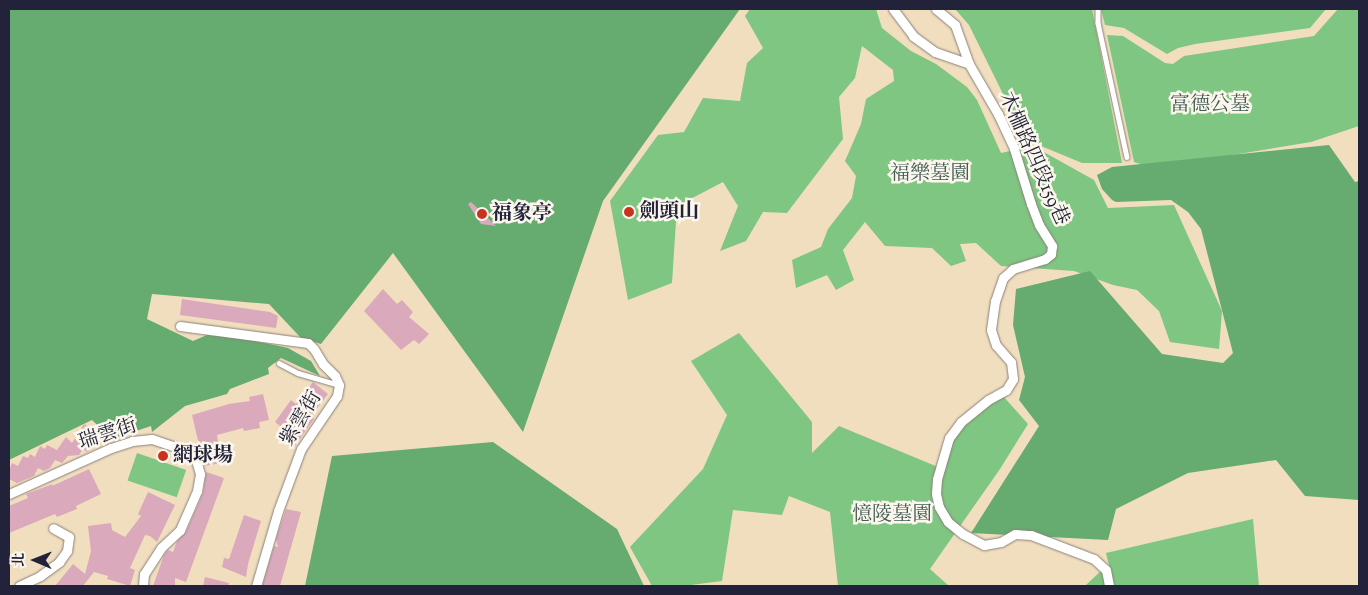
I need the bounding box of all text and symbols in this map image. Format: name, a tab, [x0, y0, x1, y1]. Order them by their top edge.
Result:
street label: 木柵路四段159巷	[993, 89, 1073, 229]
park label: 富德公墓	[1170, 93, 1250, 117]
park label: 福樂墓園	[890, 162, 970, 186]
place label: 劍頭山	[639, 200, 699, 224]
place label: 福象亭	[492, 202, 552, 226]
marker: 劍頭山	[623, 206, 635, 218]
marker: 福象亭	[476, 208, 488, 220]
street label: 紫雲街	[276, 387, 328, 451]
street label: 瑞雲街	[76, 414, 140, 456]
place label: 網球場	[173, 444, 233, 468]
marker: 網球場	[157, 450, 169, 462]
park label: 憶陵墓園	[852, 503, 932, 527]
north arrow	[10, 535, 60, 585]
text: 北	[10, 553, 30, 567]

